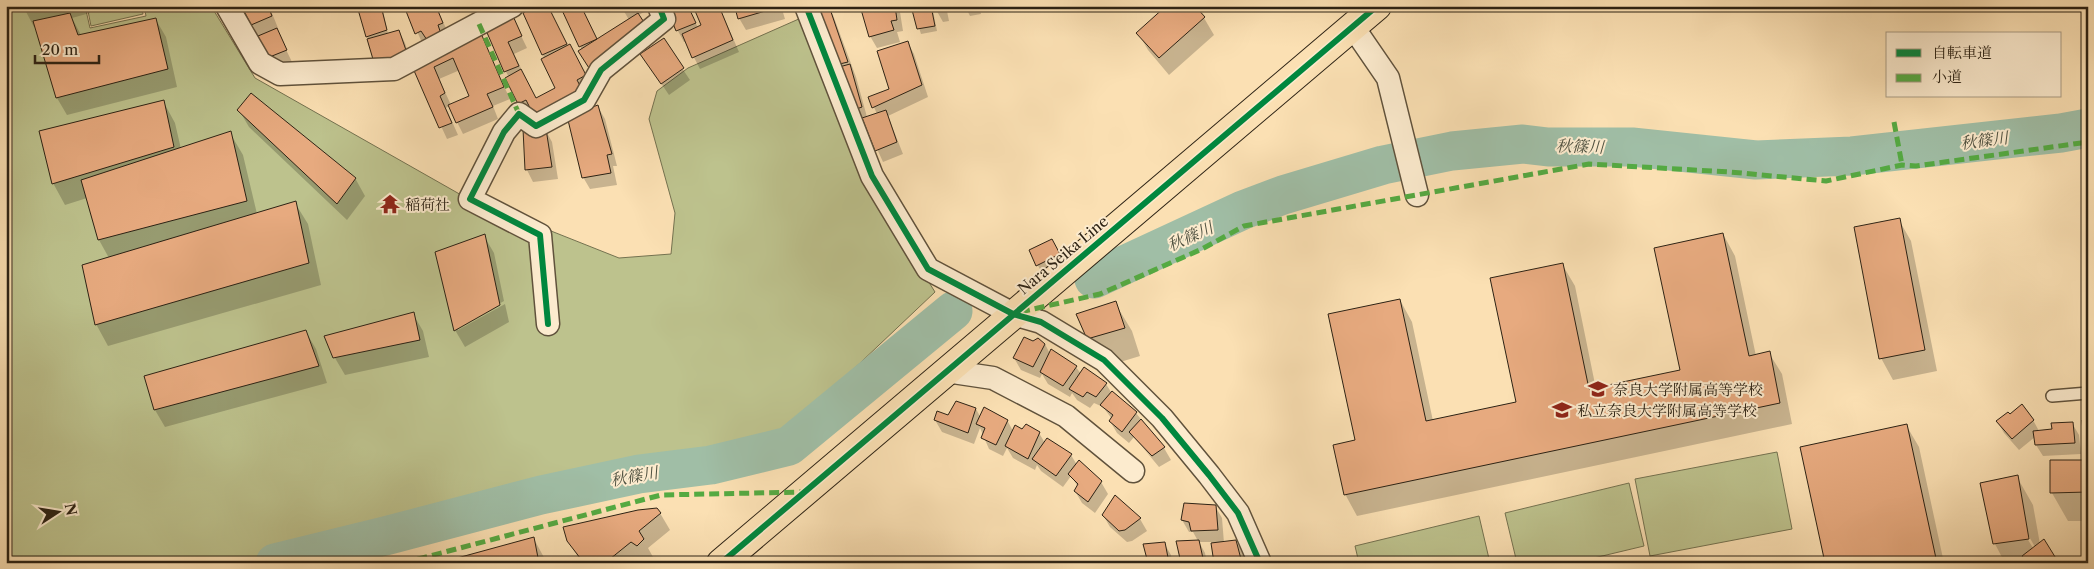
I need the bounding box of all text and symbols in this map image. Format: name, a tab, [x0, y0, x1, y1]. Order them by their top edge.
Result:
scale bar	[35, 32, 99, 64]
legend	[1886, 32, 2062, 98]
text: 20 m	[42, 40, 78, 59]
text: 自転車道	[1932, 43, 1992, 62]
text: 小道	[1932, 67, 1962, 86]
water label: 秋篠川	[1959, 127, 2011, 153]
water label: 秋篠川	[1556, 135, 1606, 157]
temple icon: 稲荷社	[379, 193, 401, 215]
place label: 稲荷社	[405, 195, 450, 214]
street label: Nara Seika Line	[1014, 212, 1112, 298]
water label: 秋篠川	[1164, 216, 1218, 255]
school or university icon: 奈良大学附属高等学校	[1587, 378, 1609, 400]
place label: 奈良大学附属高等学校	[1613, 380, 1763, 399]
school or university icon: 私立奈良大学附属高等学校	[1551, 399, 1573, 421]
place label: 私立奈良大学附属高等学校	[1577, 401, 1757, 420]
water label: 秋篠川	[609, 462, 661, 490]
north arrow	[32, 486, 82, 536]
text: N	[61, 501, 81, 517]

